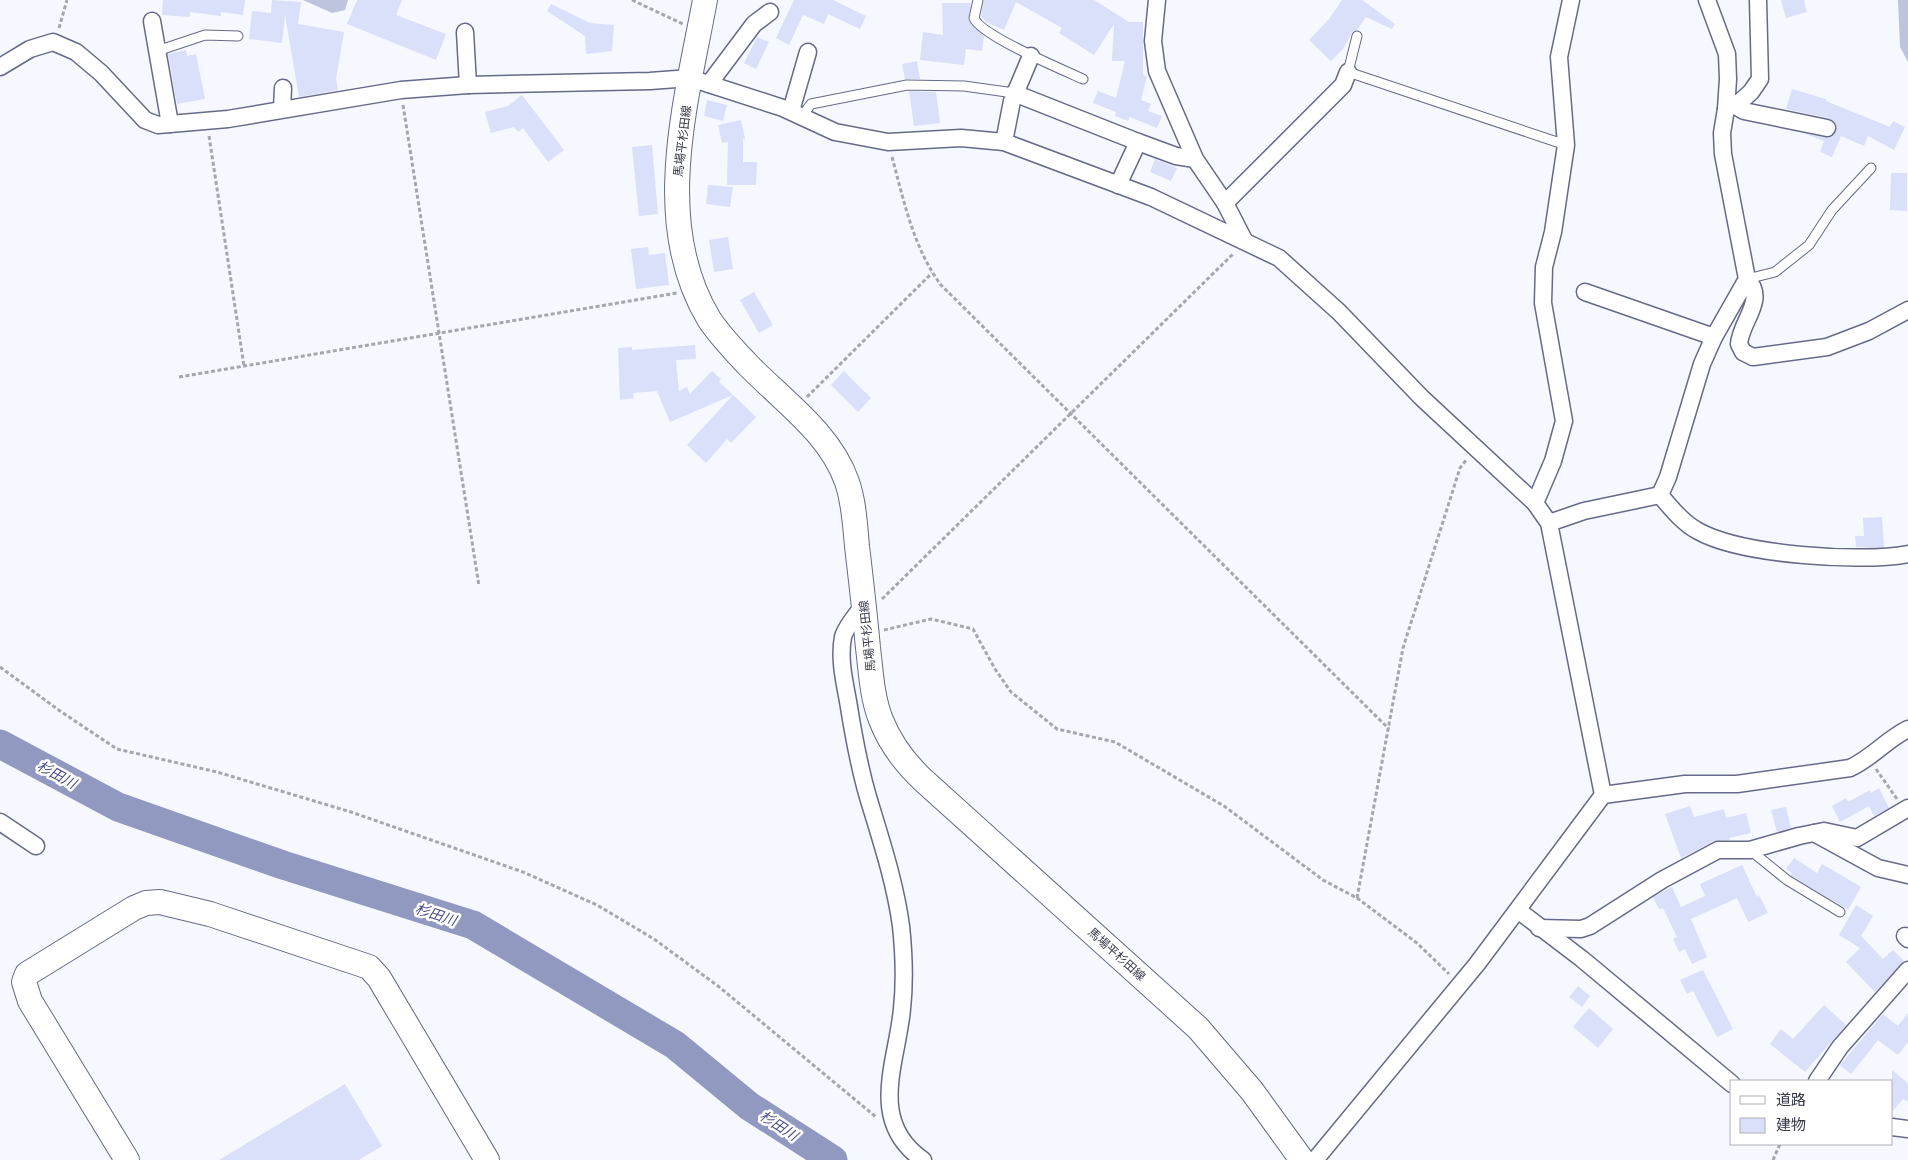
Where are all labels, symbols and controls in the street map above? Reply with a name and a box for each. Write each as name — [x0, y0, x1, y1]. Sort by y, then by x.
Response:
street label: 馬場平杉田線 — [669, 104, 695, 178]
street label: 馬場平杉田線 — [855, 599, 879, 673]
water label: 杉田川 — [34, 756, 82, 793]
water label: 杉田川 — [413, 898, 461, 930]
street label: 馬場平杉田線 — [1085, 924, 1149, 984]
legend — [1730, 1080, 1893, 1145]
text: 道路 — [1776, 1089, 1806, 1110]
water label: 杉田川 — [756, 1106, 803, 1145]
text: 建物 — [1776, 1114, 1806, 1135]

